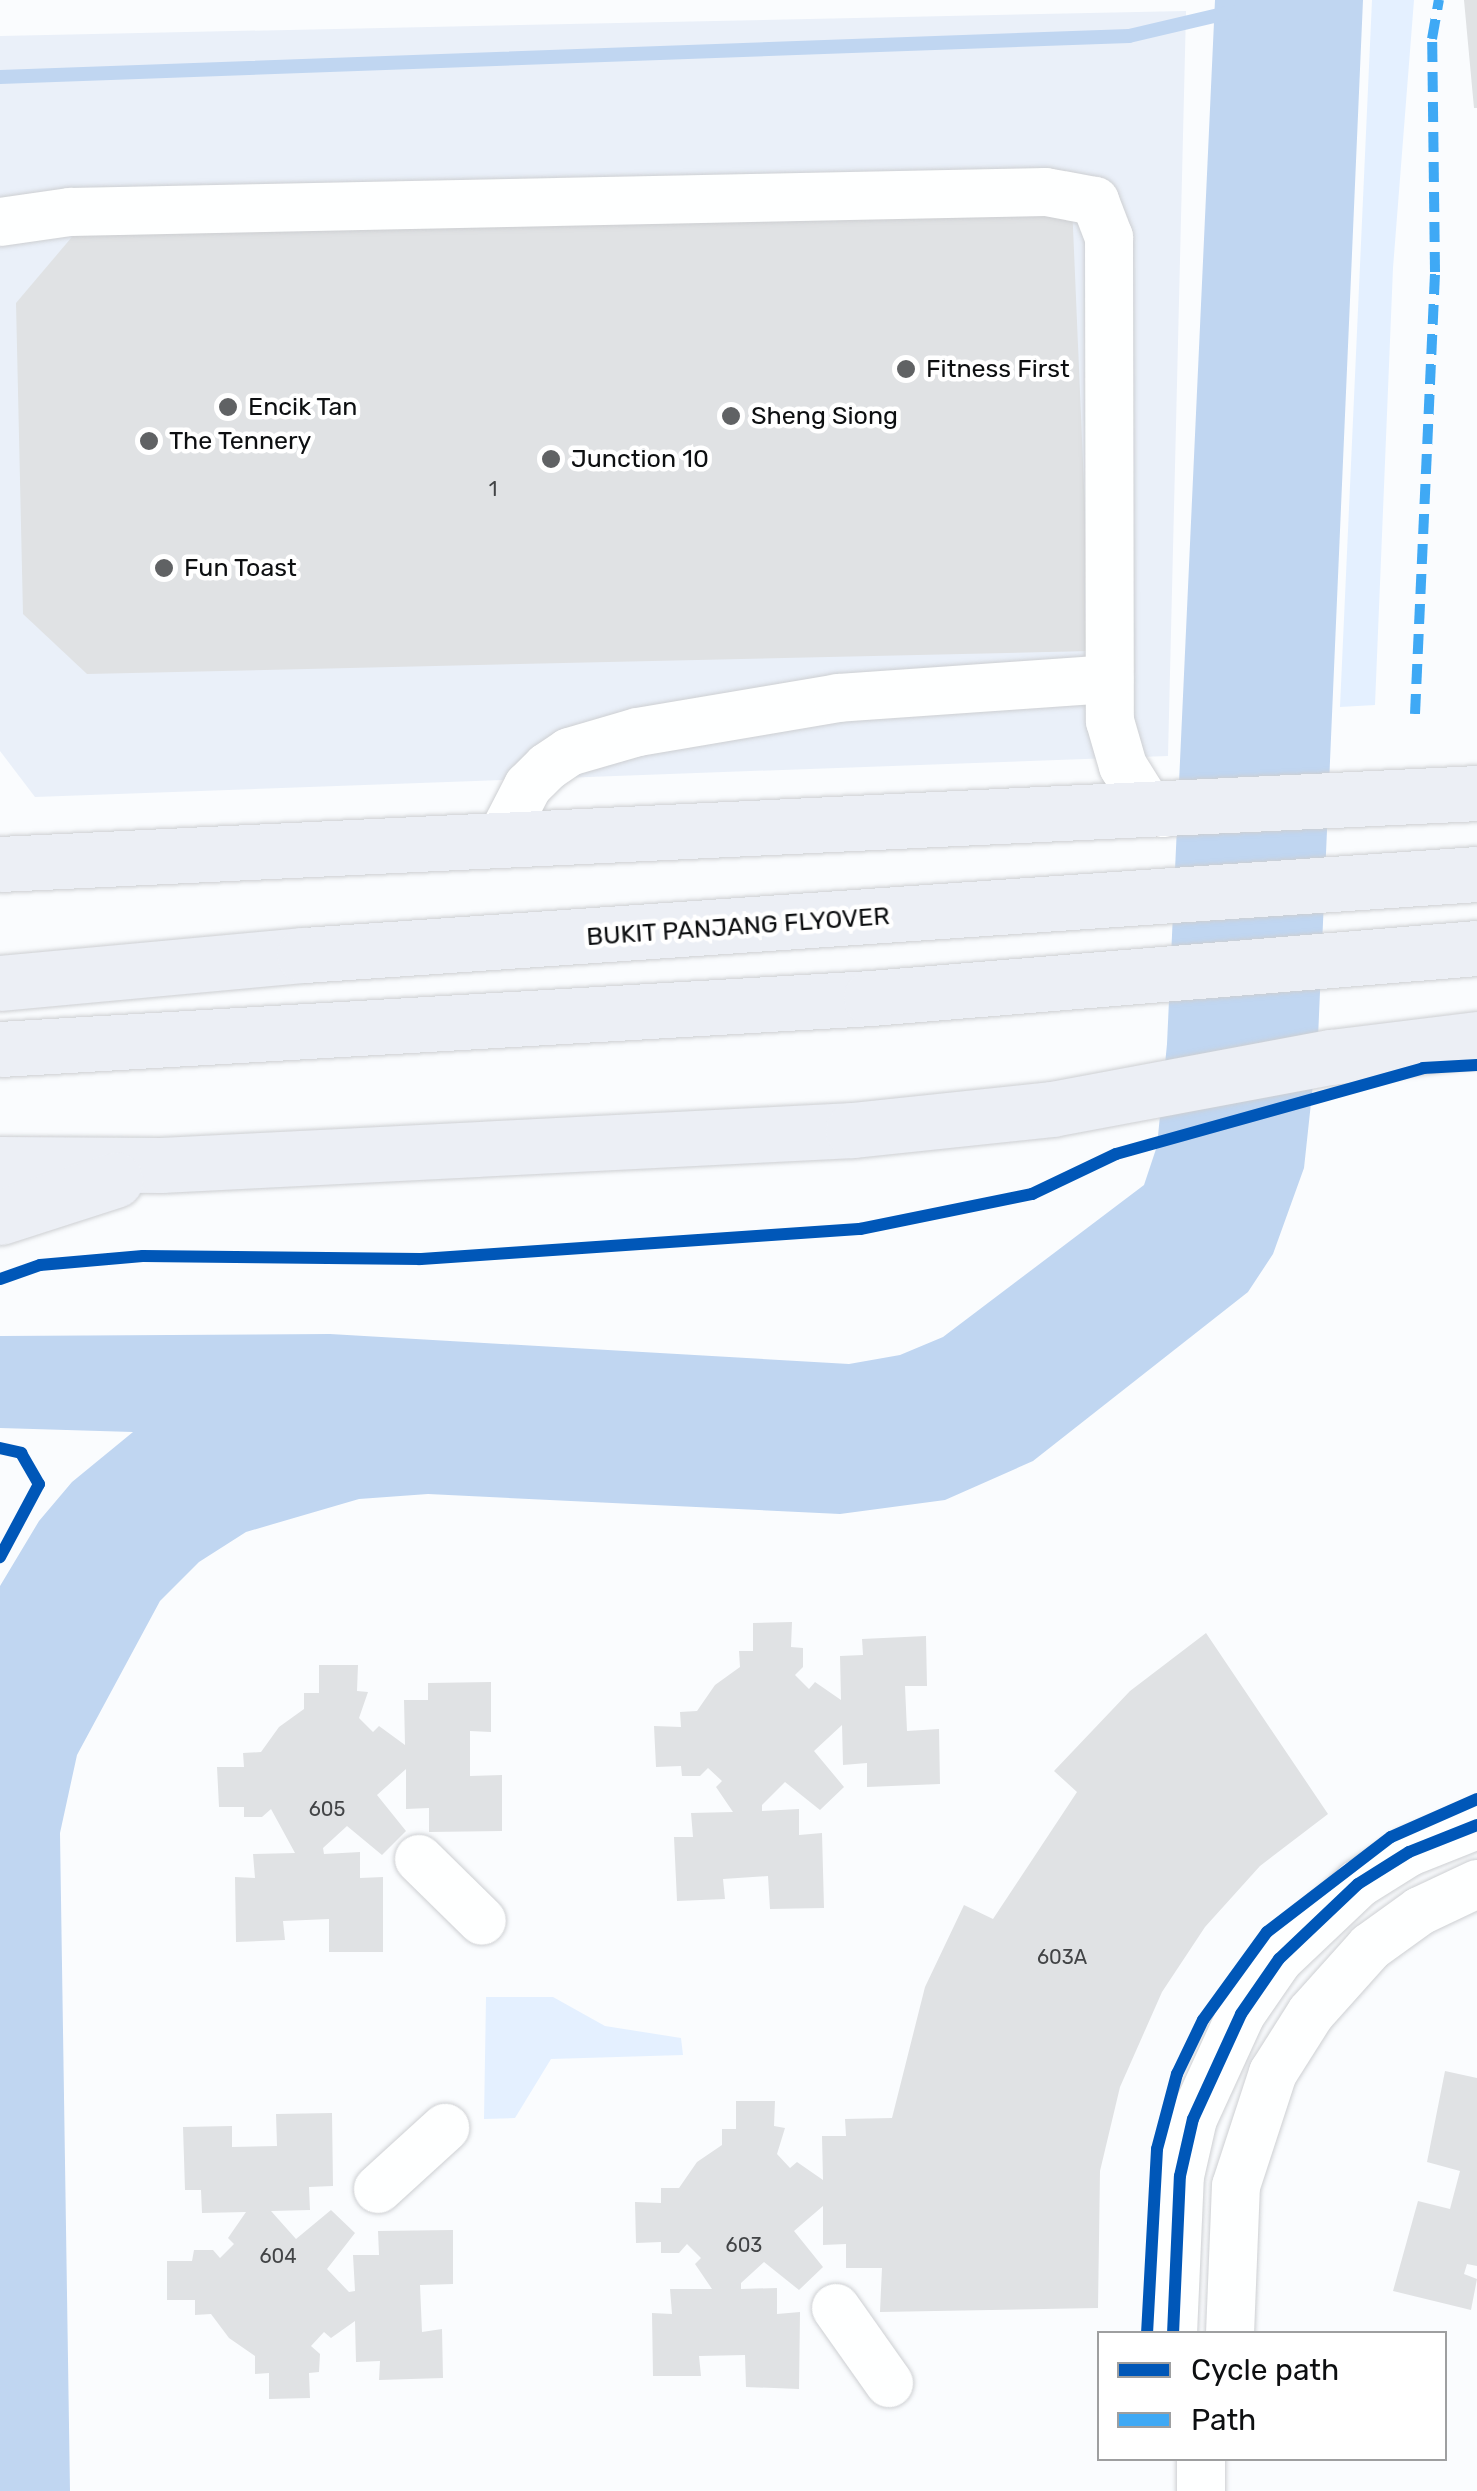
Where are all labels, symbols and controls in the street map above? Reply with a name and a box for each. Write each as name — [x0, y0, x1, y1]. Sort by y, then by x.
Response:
place label: Fitness First — [926, 354, 1070, 384]
marker: Fitness First — [895, 358, 917, 380]
place label: Encik Tan — [248, 392, 358, 422]
marker: Encik Tan — [217, 396, 239, 418]
place label: Sheng Siong — [751, 401, 898, 431]
marker: Sheng Siong — [720, 405, 742, 427]
place label: The Tennery — [169, 426, 312, 456]
marker: The Tennery — [138, 430, 160, 452]
place label: Junction 10 — [571, 444, 709, 474]
marker: Junction 10 — [540, 448, 562, 470]
house number: 1 — [489, 477, 497, 501]
place label: Fun Toast — [184, 553, 297, 583]
marker: Fun Toast — [153, 557, 175, 579]
street label: BUKIT PANJANG FLYOVER — [585, 901, 891, 953]
house number: 605 — [309, 1797, 345, 1821]
house number: 603A — [1037, 1945, 1087, 1969]
house number: 603 — [726, 2233, 762, 2257]
house number: 604 — [259, 2244, 297, 2268]
legend — [1097, 2331, 1447, 2461]
text: Cycle path — [1191, 2352, 1339, 2388]
text: Path — [1191, 2402, 1256, 2438]

